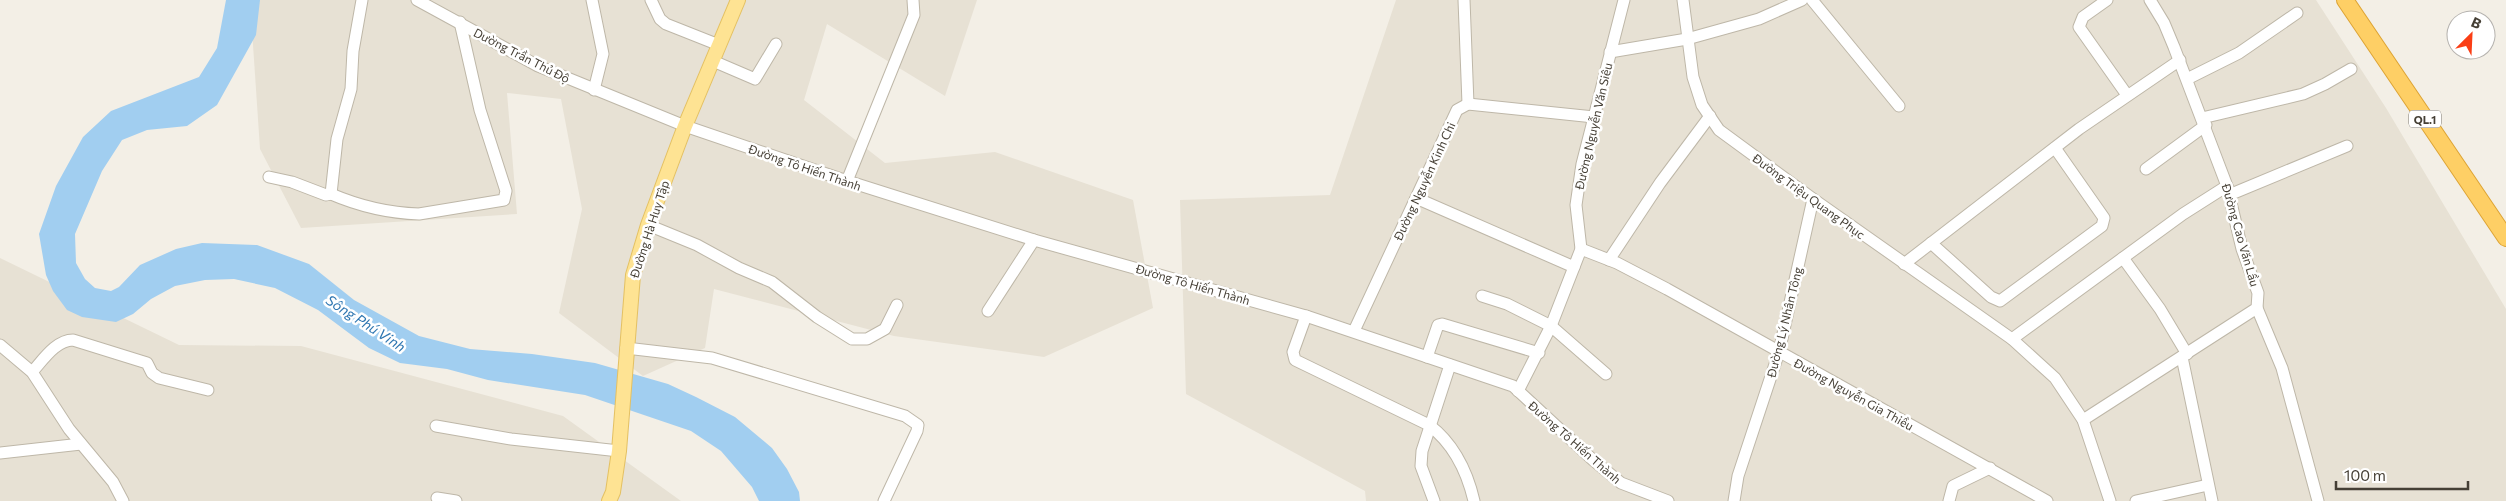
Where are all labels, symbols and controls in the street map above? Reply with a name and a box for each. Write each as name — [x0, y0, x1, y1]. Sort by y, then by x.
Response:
north arrow — [2446, 10, 2496, 60]
text: B — [2469, 13, 2484, 32]
street label: Dường Trần Thủ Độ — [472, 25, 572, 85]
street label: Đường Nguyễn Văn Siêu — [1571, 61, 1614, 192]
road number: QL.1 — [2409, 110, 2441, 128]
street label: Đường Nguyễn Kinh Chi — [1390, 120, 1458, 243]
street label: Đường Tô Hiến Thành — [746, 141, 863, 193]
street label: Đường Triệu Quang Phục — [1749, 150, 1868, 241]
street label: Đường Hà Huy Tập — [626, 179, 671, 280]
street label: Đường Cao Văn Lầu — [2219, 181, 2262, 288]
street label: Đường Tô Hiến Thành — [1133, 261, 1252, 307]
street label: Đường Lý Nhân Tông — [1763, 265, 1805, 380]
water label: Sông Phú Vinh — [323, 291, 409, 355]
street label: Đường Nguyễn Gia Thiều — [1791, 355, 1916, 433]
street label: Đường Tô Hiến Thành — [1525, 397, 1624, 486]
scale bar — [2336, 458, 2468, 490]
text: 100 m — [2344, 466, 2386, 484]

